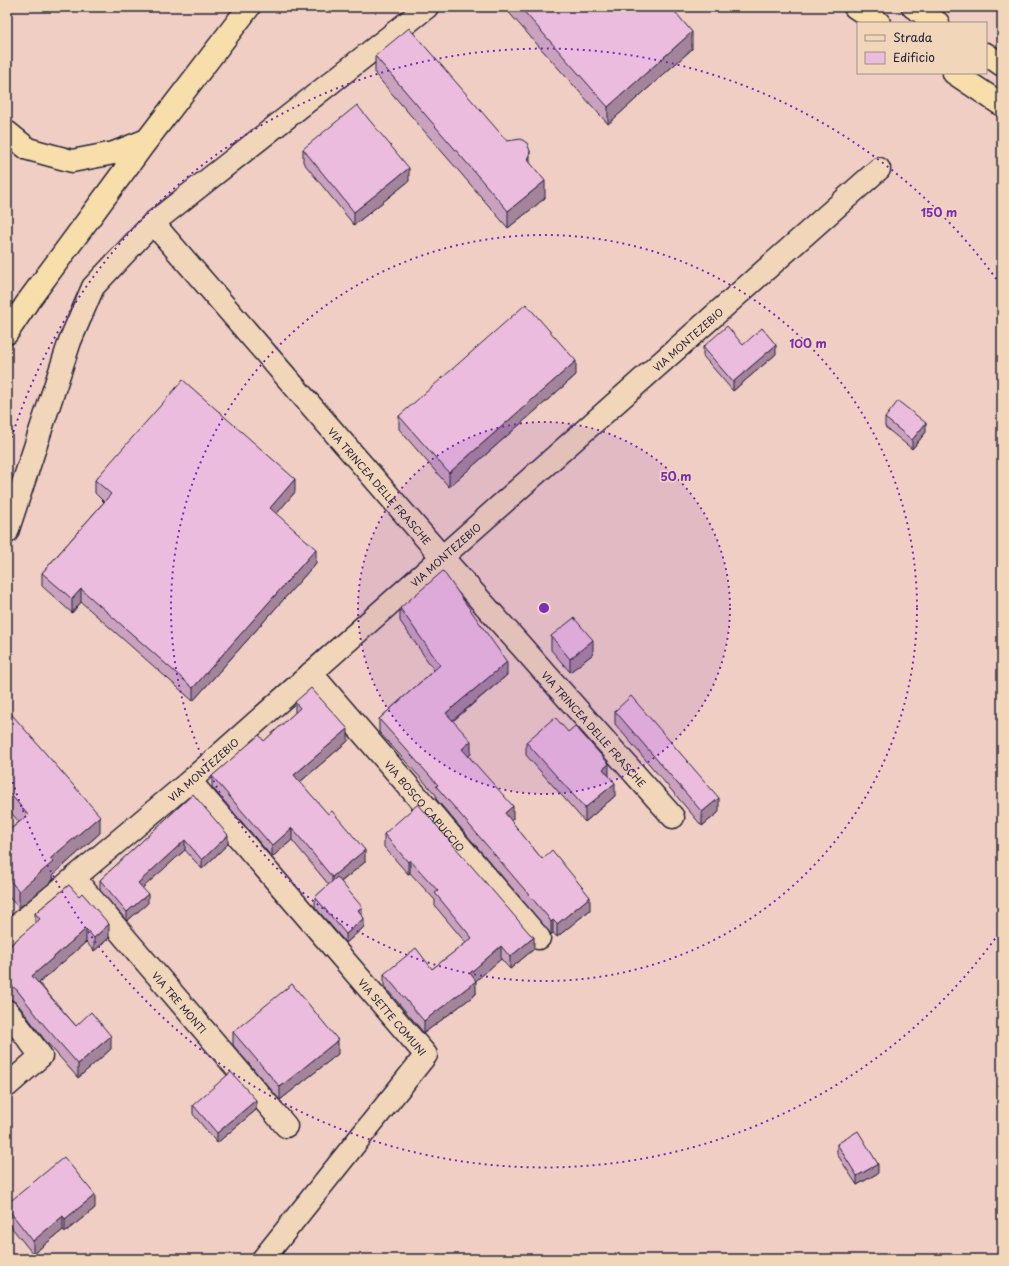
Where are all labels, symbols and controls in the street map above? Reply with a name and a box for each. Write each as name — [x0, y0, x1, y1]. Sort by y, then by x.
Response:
legend — [857, 22, 987, 74]
text: Strada — [893, 28, 933, 46]
text: Edificio — [893, 48, 935, 66]
text: 150 m — [921, 203, 957, 221]
street label: VIA MONTEZEBIO — [649, 304, 726, 374]
text: 100 m — [789, 334, 827, 352]
street label: VIA TRINCEA DELLE FRASCHE — [325, 424, 435, 547]
text: 50 m — [660, 467, 692, 485]
street label: VIA MONTEZEBIO — [407, 519, 484, 590]
centre of rings — [537, 601, 551, 615]
street label: VIA TRINCEA DELLE FRASCHE — [539, 667, 650, 790]
street label: VIA MONTEZEBIO — [164, 734, 242, 804]
street label: VIA BOSCO CAPUCCIO — [382, 757, 469, 854]
street label: VIA TRE MONTI — [149, 968, 211, 1036]
street label: VIA SETTE COMUNI — [355, 975, 431, 1059]

